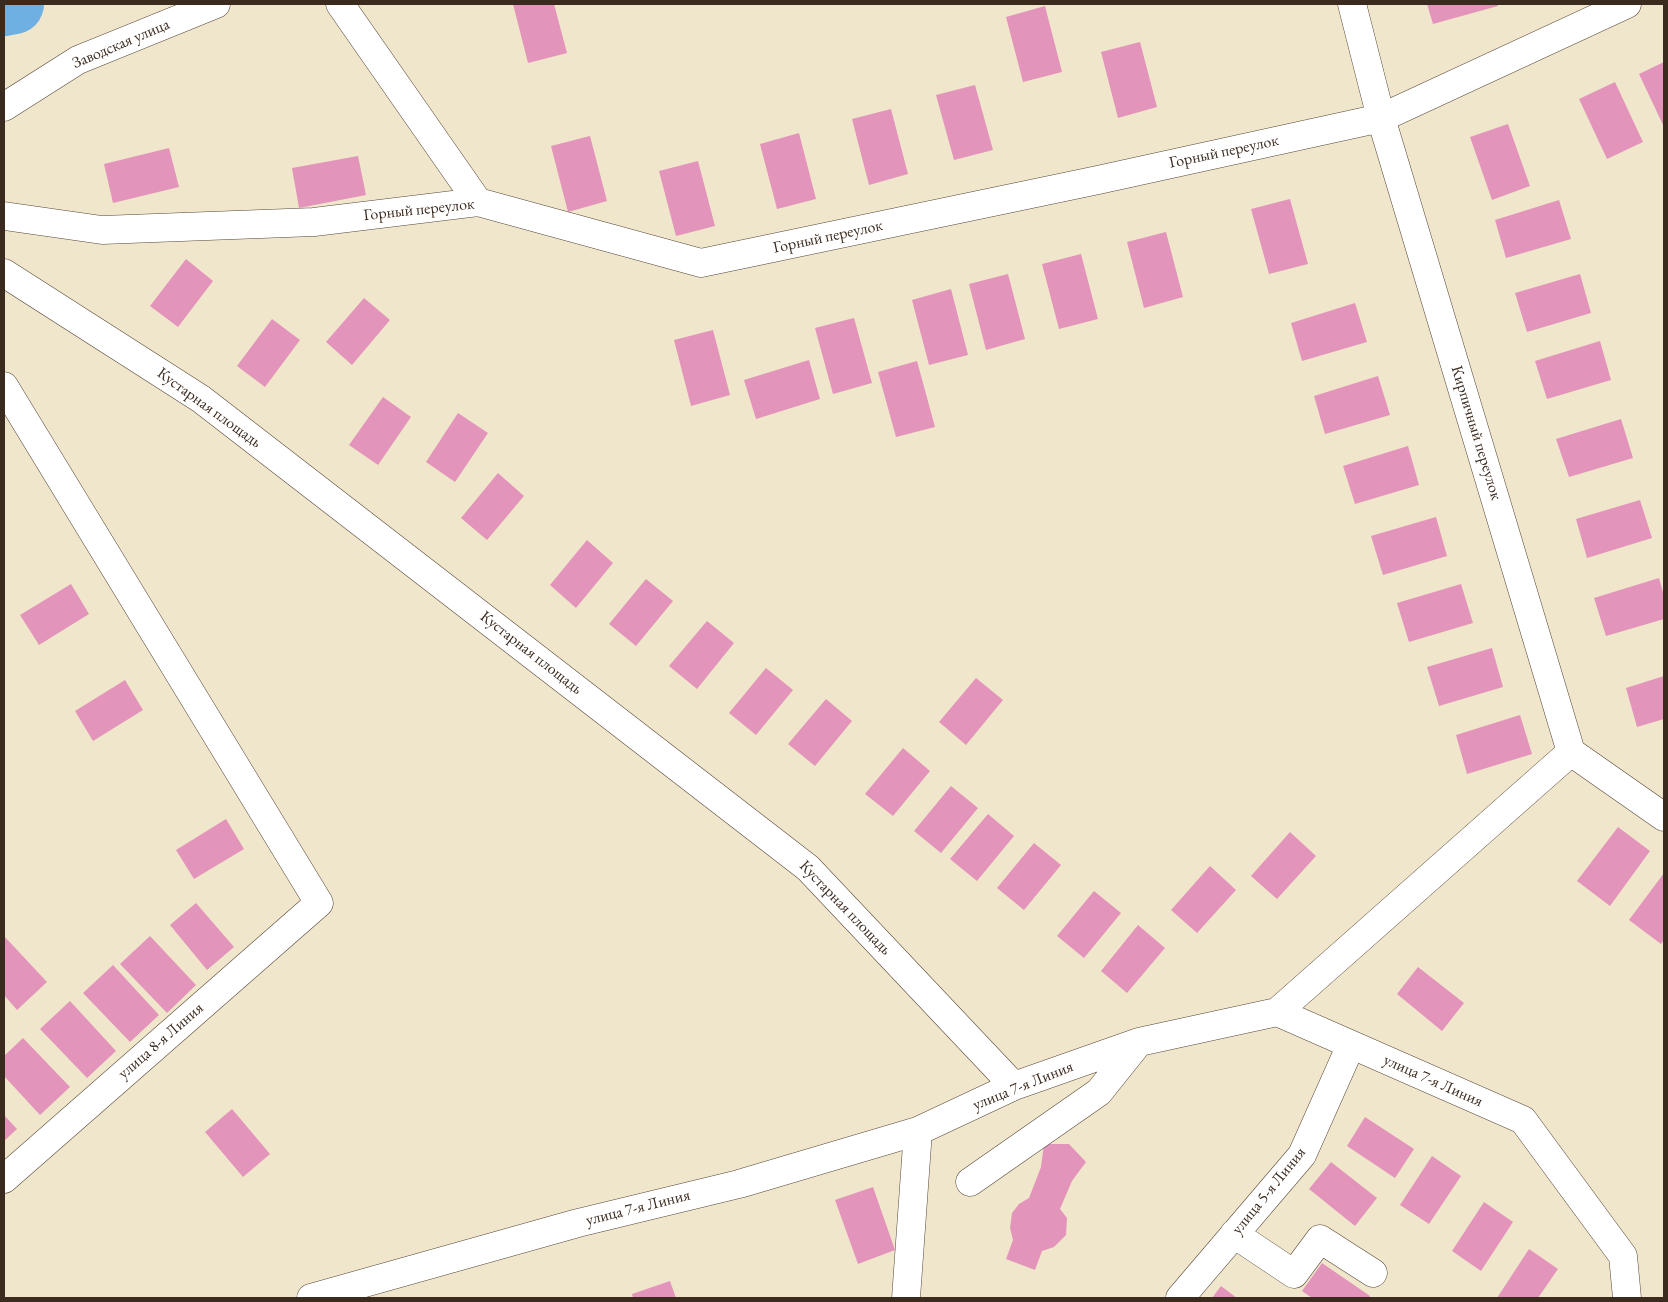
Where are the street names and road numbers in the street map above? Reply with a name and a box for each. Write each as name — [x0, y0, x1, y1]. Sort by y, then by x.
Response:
street label: Заводская улица — [69, 15, 173, 73]
street label: Горный переулок — [1167, 131, 1281, 173]
street label: Горный переулок — [363, 195, 475, 225]
street label: Горный переулок — [771, 216, 885, 258]
street label: Кустарная площадь — [153, 364, 265, 452]
street label: Кирпичный переулок — [1446, 364, 1506, 502]
street label: Кустарная площадь — [476, 607, 586, 699]
street label: Кустарная площадь — [795, 857, 895, 959]
street label: улица 8-я Линия — [114, 999, 208, 1083]
street label: улица 7-я Линия — [1380, 1051, 1486, 1111]
street label: улица 7-я Линия — [970, 1057, 1076, 1115]
street label: улица 5-я Линия — [1228, 1143, 1310, 1239]
street label: улица 7-я Линия — [584, 1186, 692, 1230]

